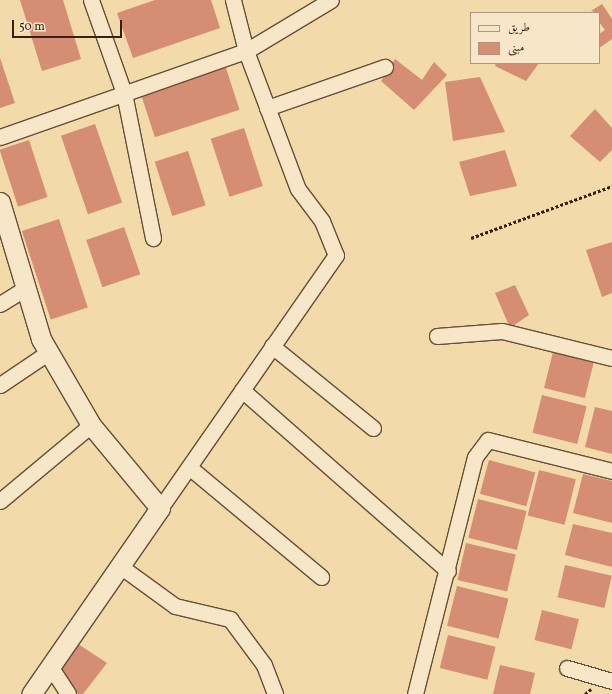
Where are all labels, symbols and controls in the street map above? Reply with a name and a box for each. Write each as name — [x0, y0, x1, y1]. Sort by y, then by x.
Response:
scale bar — [14, 12, 124, 38]
legend — [470, 12, 600, 64]
text: 50 m — [19, 19, 45, 35]
text: طريق — [508, 20, 530, 36]
text: مبنى — [508, 40, 524, 56]

